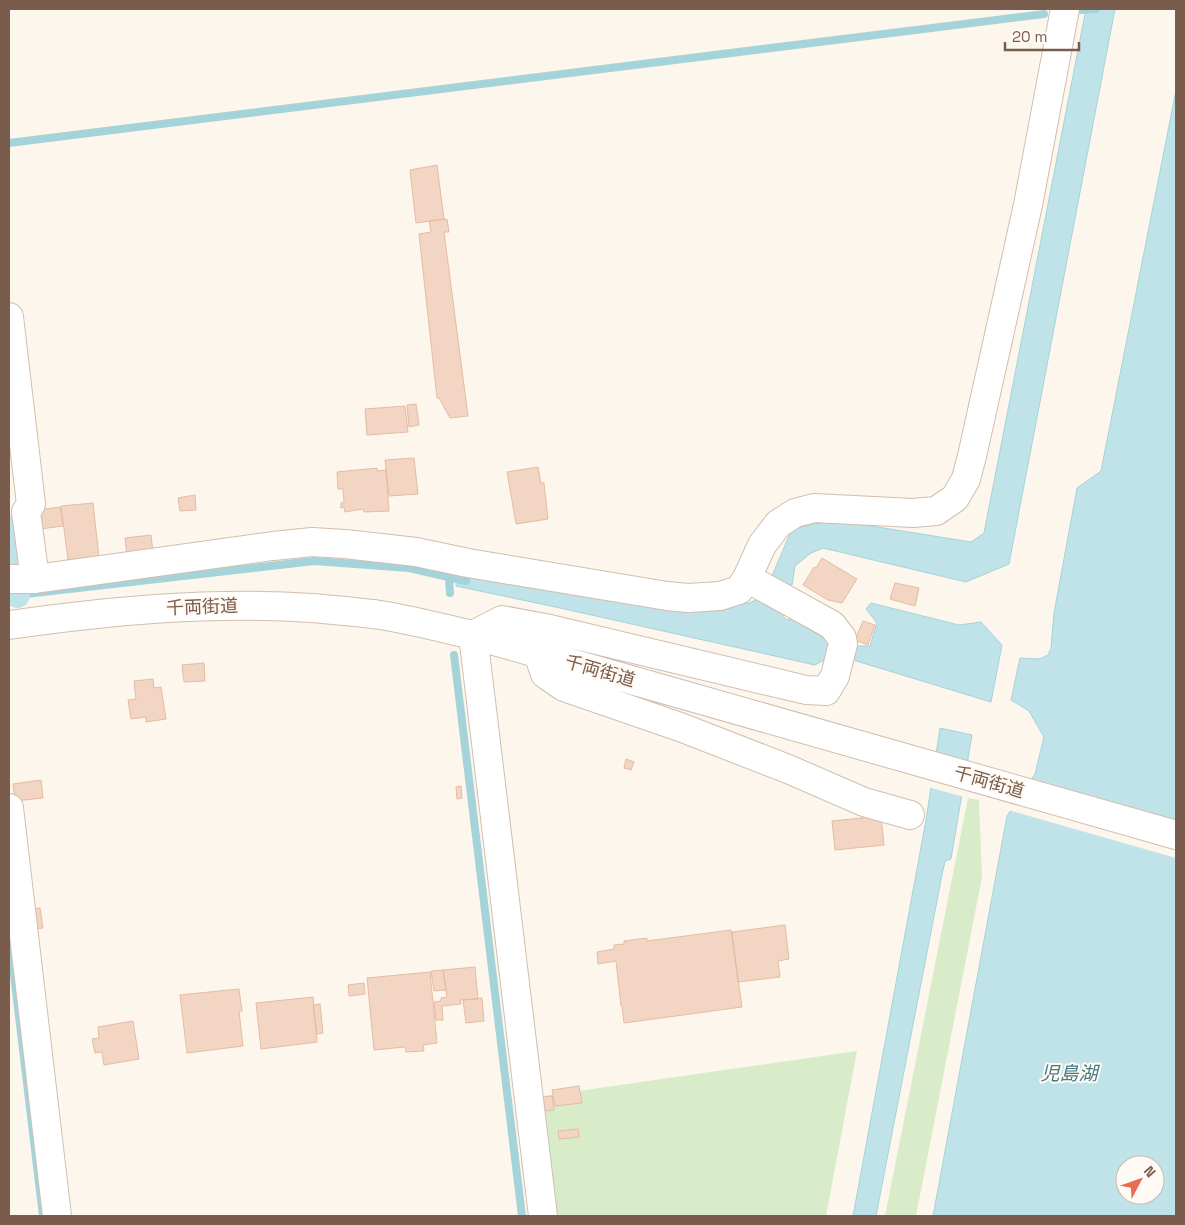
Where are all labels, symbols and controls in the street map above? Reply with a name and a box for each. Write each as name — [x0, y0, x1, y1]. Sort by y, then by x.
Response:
scale bar — [1005, 20, 1079, 52]
text: 20 m — [1012, 27, 1047, 46]
street label: 千両街道 — [166, 594, 238, 619]
street label: 千両街道 — [562, 650, 638, 691]
street label: 千両街道 — [951, 761, 1027, 802]
water label: 児島湖 — [1040, 1061, 1100, 1086]
north arrow — [1115, 1155, 1165, 1205]
text: N — [1140, 1162, 1160, 1181]

